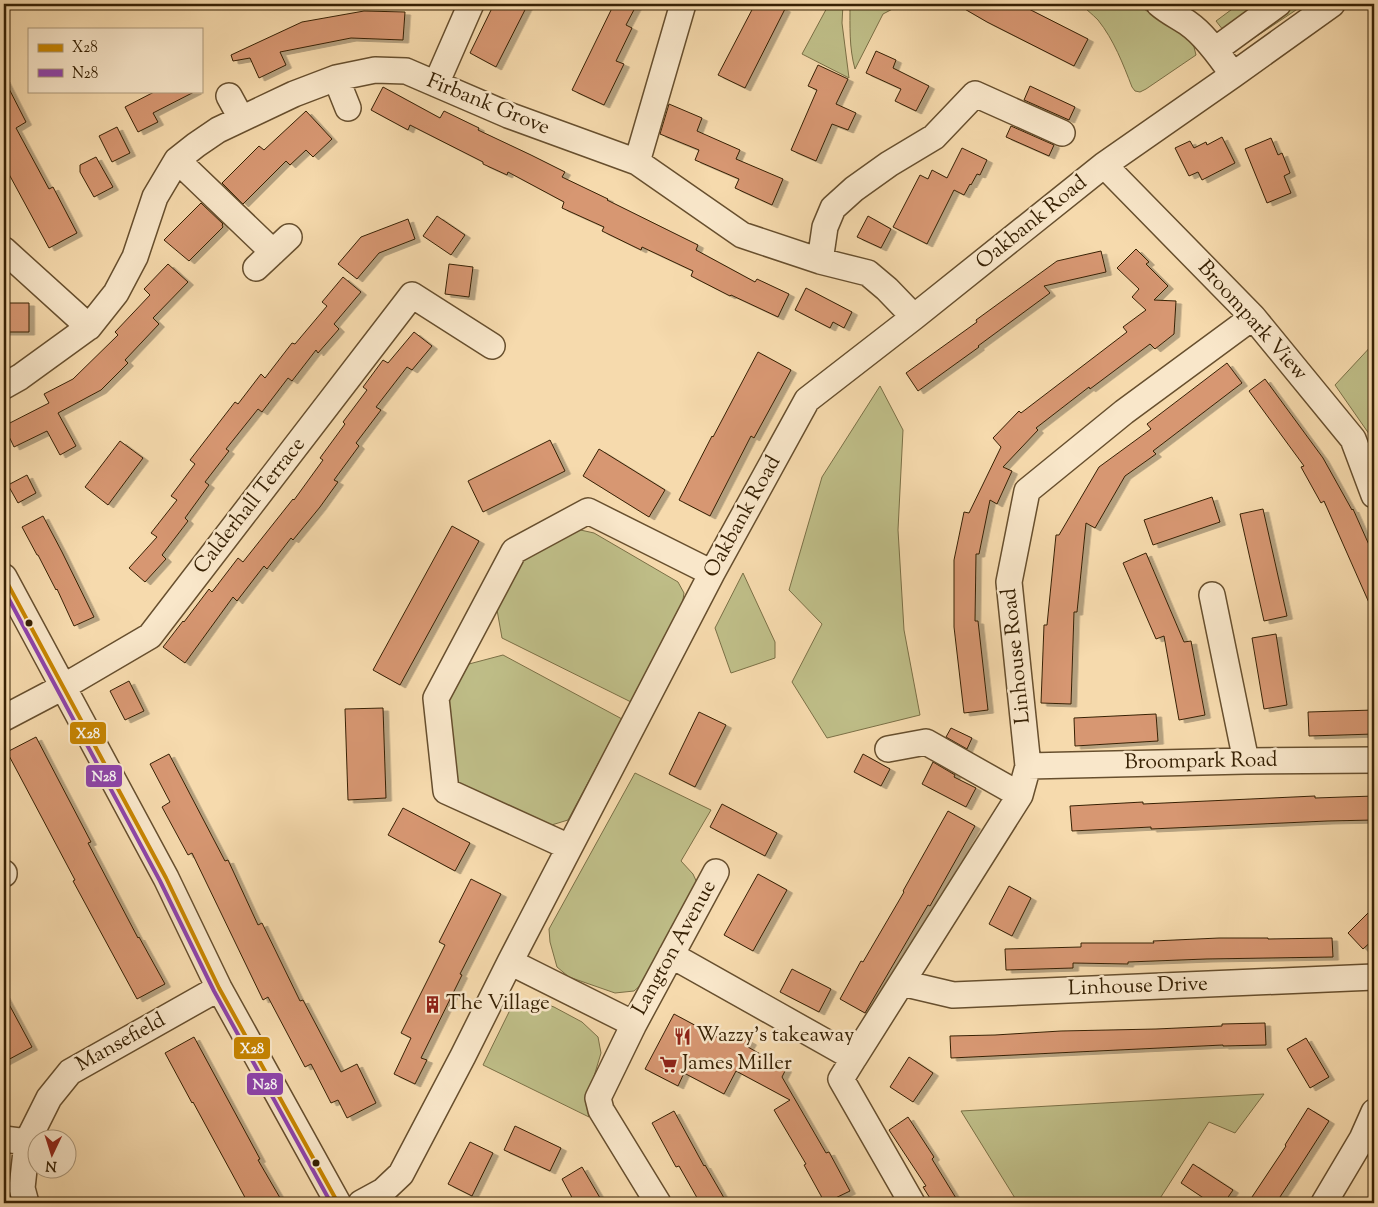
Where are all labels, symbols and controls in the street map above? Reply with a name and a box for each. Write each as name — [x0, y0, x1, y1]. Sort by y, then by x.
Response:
legend — [28, 28, 202, 92]
text: X28 — [72, 38, 98, 59]
text: N28 — [72, 64, 98, 85]
street label: Firbank Grove — [422, 67, 554, 143]
street label: Oakbank Road — [970, 169, 1094, 277]
street label: Broompark View — [1190, 254, 1314, 388]
street label: Calderhall Terrace — [187, 431, 313, 581]
street label: Oakbank Road — [697, 450, 789, 584]
street label: Linhouse Road — [995, 586, 1039, 725]
unlabelled marker — [24, 618, 34, 628]
line badge: X28 — [69, 721, 107, 745]
text: X28 — [76, 725, 100, 745]
street label: Broompark Road — [1124, 746, 1278, 778]
line badge: N28 — [85, 764, 123, 788]
text: N28 — [92, 768, 116, 788]
street label: Langton Avenue — [625, 875, 725, 1021]
street label: Linhouse Drive — [1068, 970, 1208, 1004]
place label: The Village — [446, 989, 550, 1019]
building icon: The Village — [422, 994, 442, 1014]
street label: Mansefield — [71, 1006, 171, 1080]
place label: Wazzy's takeaway — [696, 1021, 855, 1051]
restaurant icon: Wazzy's takeaway — [672, 1026, 692, 1046]
line badge: X28 — [233, 1036, 271, 1060]
text: X28 — [240, 1040, 264, 1060]
place label: James Miller — [681, 1049, 792, 1079]
supermarket icon: James Miller — [658, 1054, 678, 1074]
line badge: N28 — [246, 1072, 284, 1096]
text: N28 — [253, 1076, 277, 1096]
north arrow — [28, 1130, 78, 1180]
text: N — [45, 1155, 58, 1175]
unlabelled marker — [311, 1158, 321, 1168]

